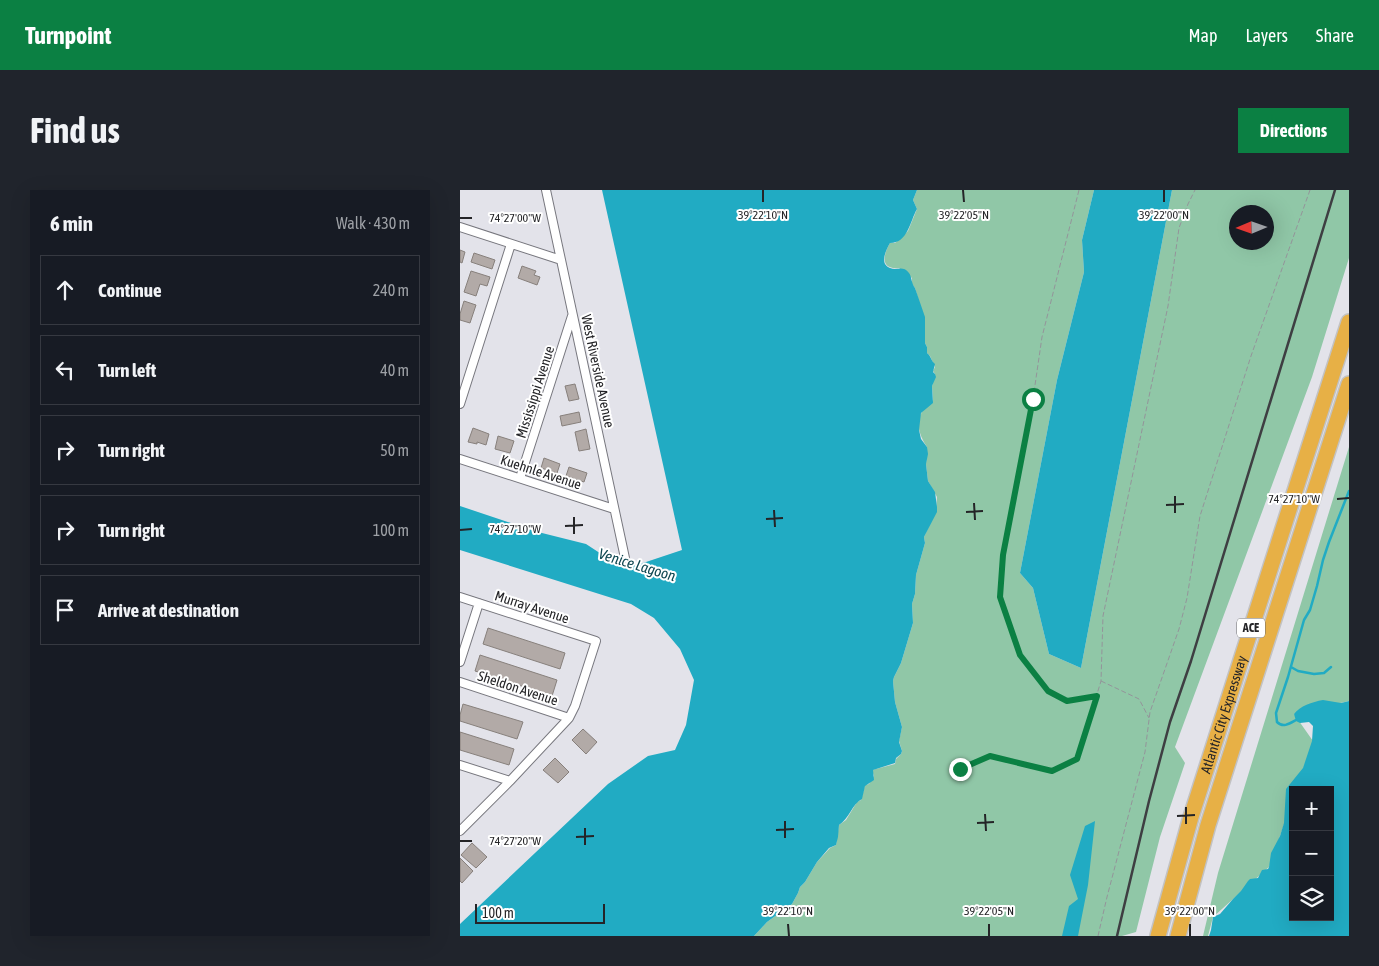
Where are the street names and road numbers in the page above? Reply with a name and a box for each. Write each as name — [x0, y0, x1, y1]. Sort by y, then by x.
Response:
street label: West Riverside Avenue — [578, 313, 618, 429]
street label: Mississippi Avenue — [513, 344, 557, 440]
street label: Kuehnle Avenue — [499, 451, 583, 493]
street label: Murray Avenue — [493, 587, 571, 627]
road number: ACE — [1237, 618, 1265, 638]
street label: Atlantic City Expressway — [1197, 653, 1250, 776]
street label: Sheldon Avenue — [476, 668, 560, 708]

